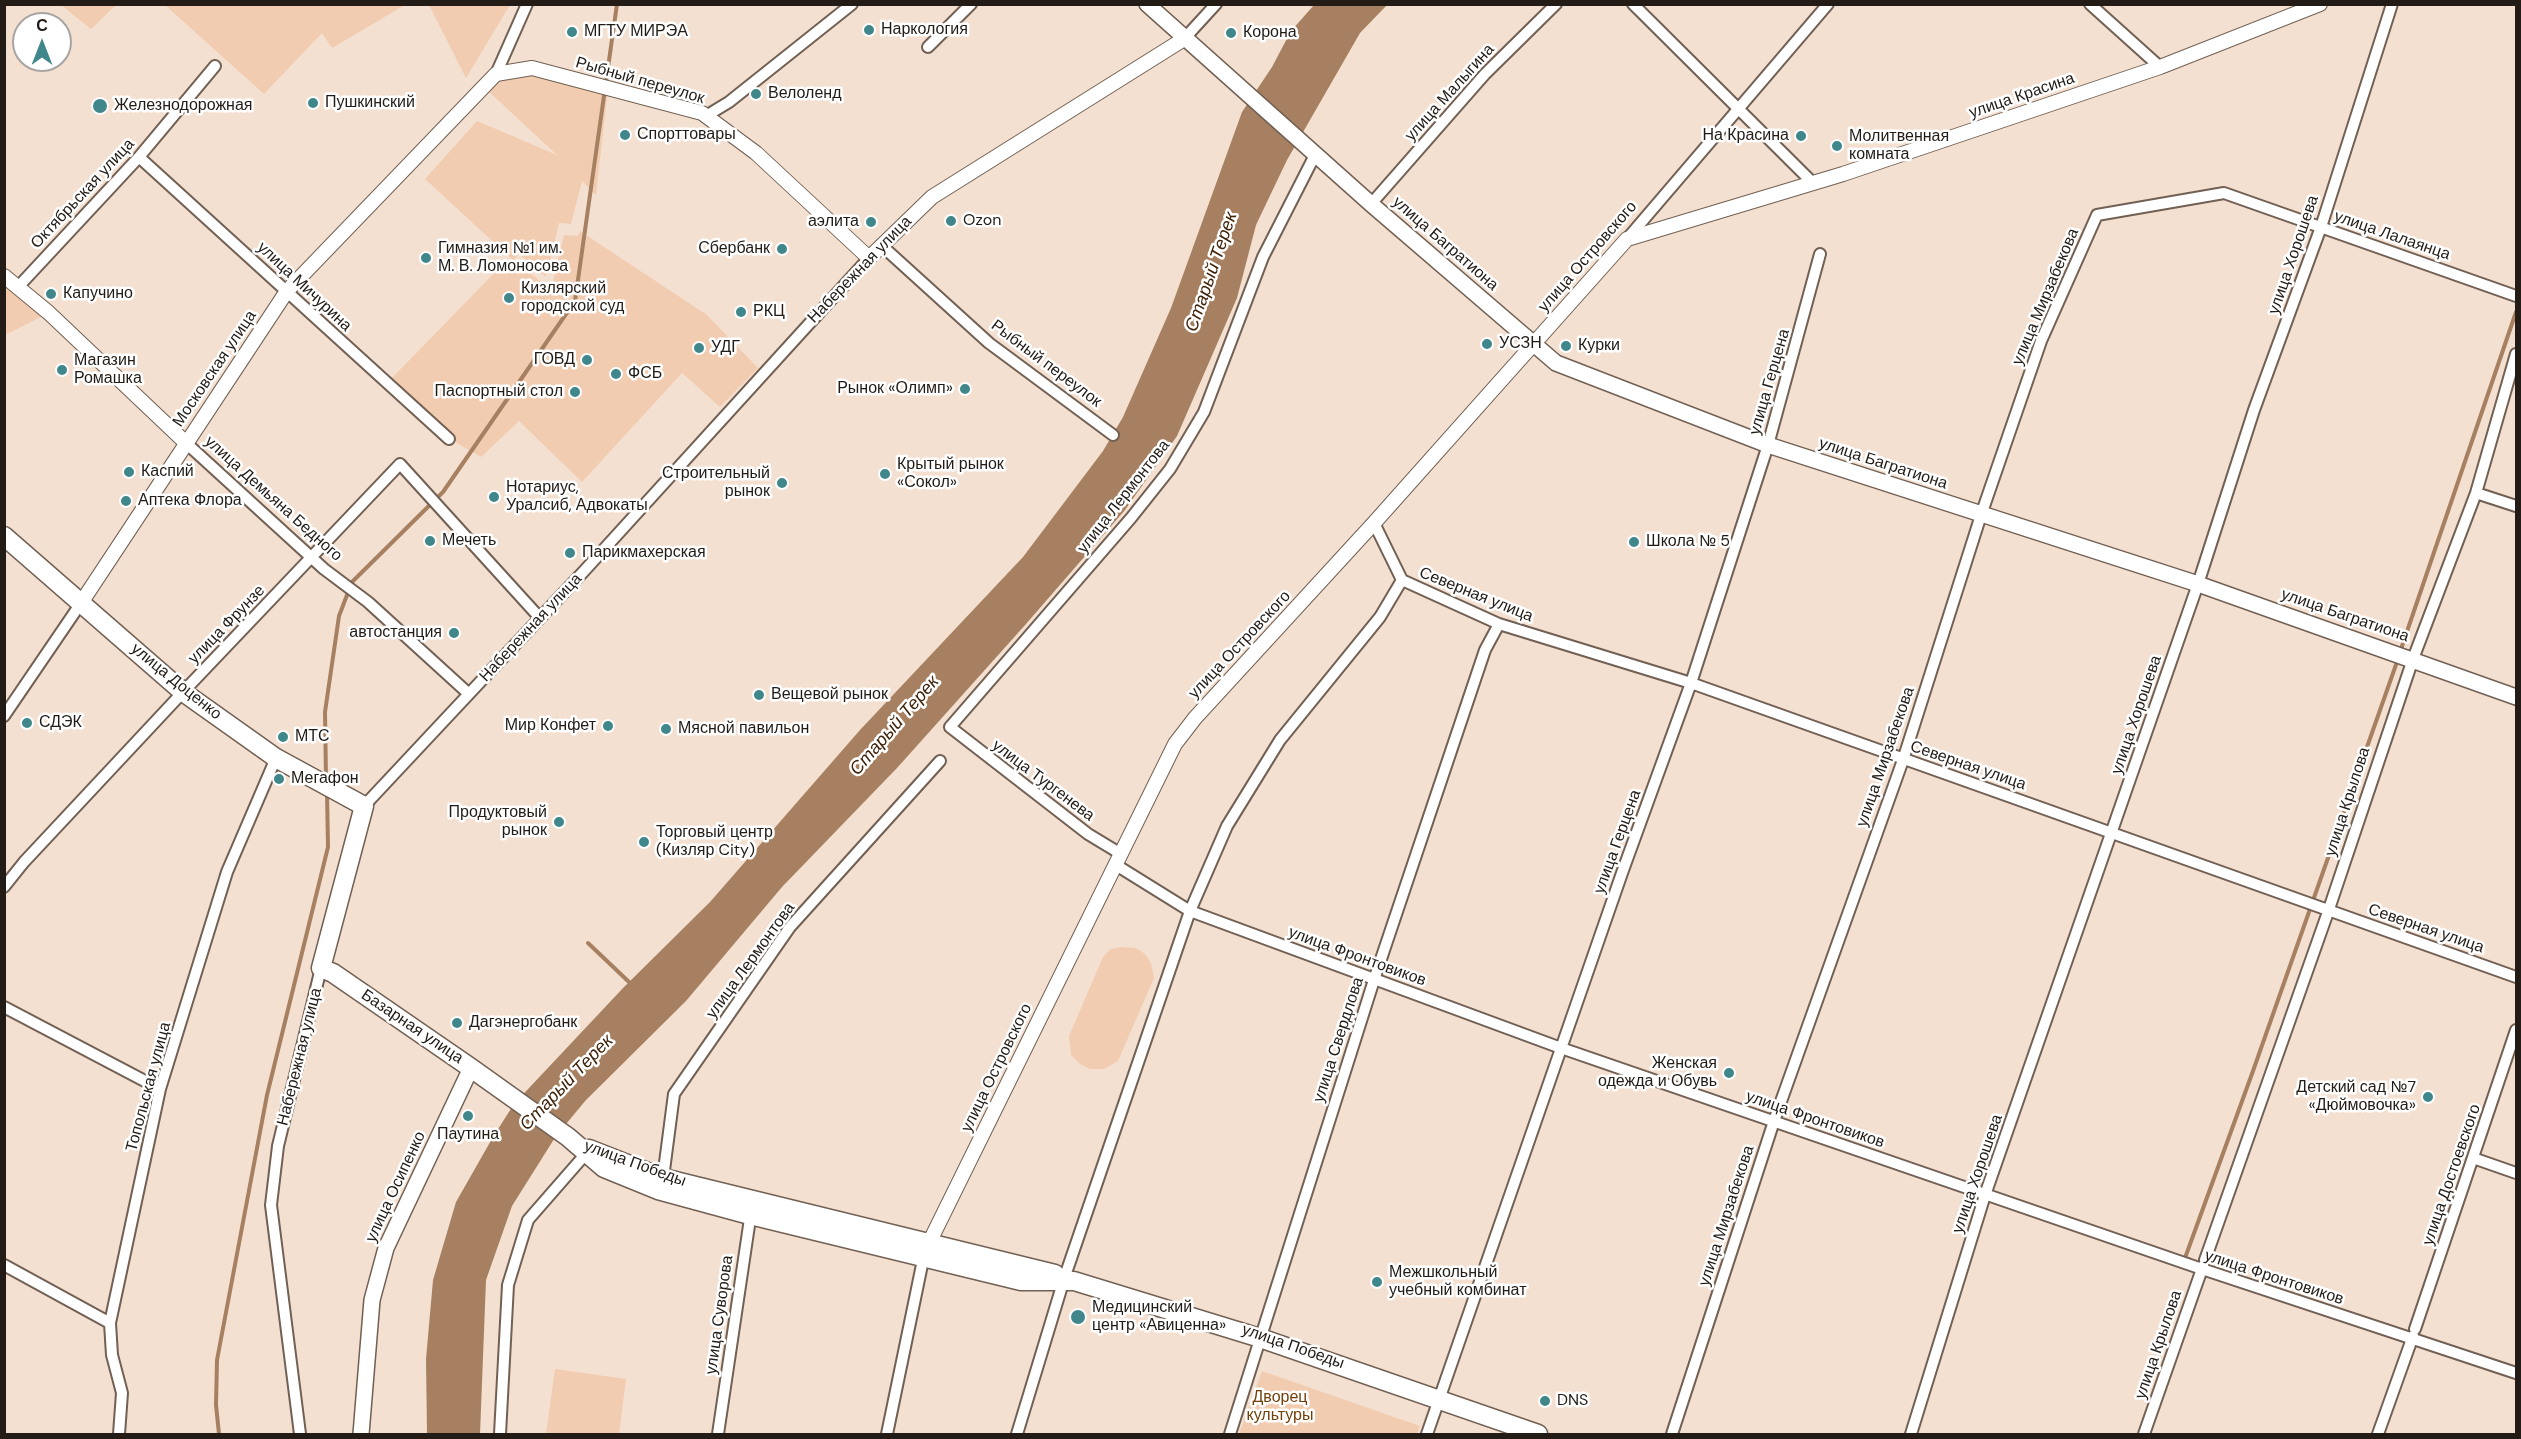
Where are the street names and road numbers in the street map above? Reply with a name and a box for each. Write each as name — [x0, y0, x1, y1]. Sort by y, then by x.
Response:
street label: улица Малыгина — [1401, 41, 1499, 145]
street label: Рыбный переулок — [573, 53, 707, 109]
street label: улица Красина — [1967, 69, 2077, 123]
street label: Октябрьская улица — [27, 135, 139, 253]
street label: улица Багратиона — [1388, 193, 1502, 295]
street label: улица Хорошева — [2265, 193, 2323, 317]
street label: улица Островского — [1535, 198, 1641, 316]
street label: улица Лалаянца — [2331, 207, 2453, 265]
street label: Набережная улица — [804, 213, 916, 327]
street label: улица Мирзабекова — [2009, 226, 2083, 368]
street label: улица Мичурина — [253, 238, 355, 336]
street label: Московская улица — [169, 307, 261, 431]
street label: Рыбный переулок — [987, 316, 1105, 412]
street label: улица Герцена — [1746, 327, 1794, 437]
street label: улица Демьяна Бедного — [200, 432, 346, 566]
street label: улица Багратиона — [1816, 434, 1950, 494]
street label: улица Лермонтова — [1074, 437, 1174, 557]
street label: Северная улица — [1416, 563, 1536, 627]
street label: Набережная улица — [476, 570, 586, 686]
street label: улица Фрунзе — [185, 582, 269, 668]
street label: улица Багратиона — [2279, 585, 2411, 647]
street label: улица Островского — [1185, 587, 1295, 703]
street label: улица Доценко — [127, 640, 225, 724]
street label: улица Хорошева — [2108, 653, 2166, 777]
street label: улица Мирзабекова — [1853, 685, 1919, 829]
street label: улица Тургенева — [988, 736, 1098, 826]
street label: Северная улица — [1908, 737, 2028, 795]
street label: улица Крылова — [2321, 745, 2375, 859]
street label: улица Герцена — [1590, 787, 1646, 897]
street label: улица Лермонтова — [703, 899, 799, 1023]
street label: Северная улица — [2366, 900, 2486, 958]
street label: улица Фронтовиков — [1286, 923, 1428, 991]
street label: улица Свердлова — [1310, 975, 1368, 1105]
street label: Набережная улица — [274, 986, 326, 1128]
street label: Базарная улица — [357, 986, 467, 1068]
street label: улица Островского — [958, 1001, 1036, 1135]
street label: Топольская улица — [122, 1020, 176, 1154]
street label: улица Фронтовиков — [1743, 1087, 1887, 1153]
street label: улица Достоевского — [2419, 1102, 2485, 1248]
street label: улица Хорошева — [1949, 1112, 2007, 1236]
street label: улица Осипенко — [362, 1129, 430, 1245]
street label: улица Победы — [581, 1137, 689, 1191]
street label: улица Мирзабекова — [1695, 1143, 1759, 1289]
street label: улица Фронтовиков — [2202, 1246, 2346, 1310]
street label: улица Суворова — [702, 1254, 738, 1376]
street label: улица Крылова — [2131, 1288, 2187, 1402]
street label: улица Победы — [1239, 1321, 1347, 1373]

